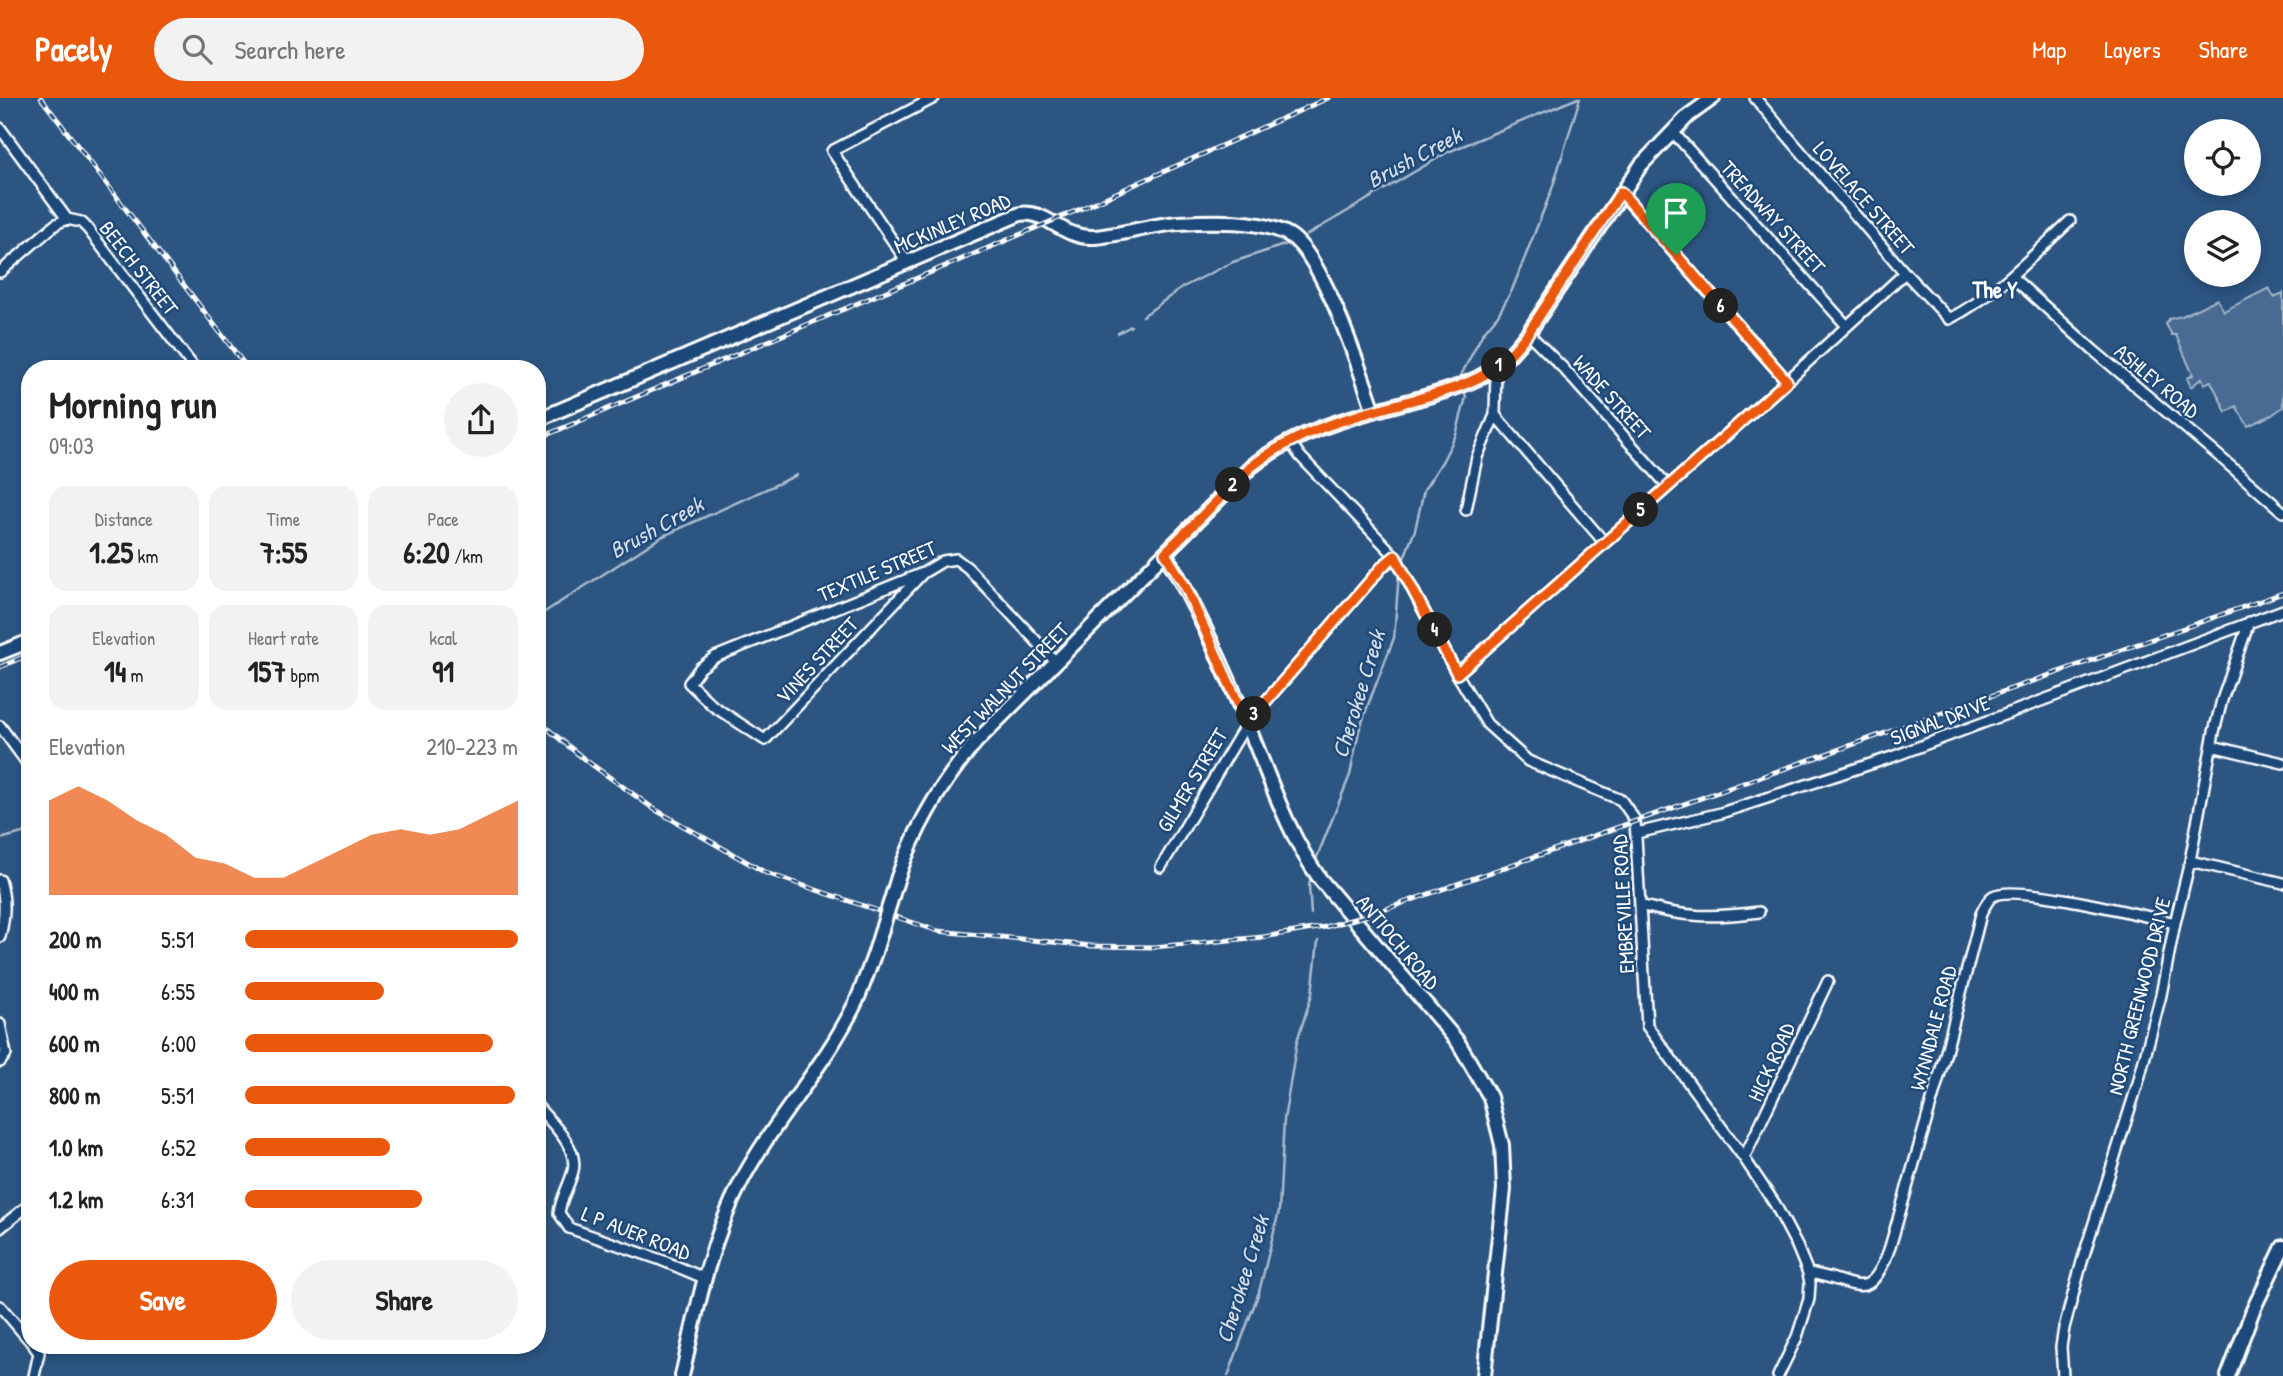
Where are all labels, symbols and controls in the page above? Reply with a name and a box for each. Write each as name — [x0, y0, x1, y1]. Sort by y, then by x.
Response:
search box — [154, 18, 644, 81]
text: Pacely — [35, 27, 112, 71]
icon: search — [178, 30, 216, 68]
text: Search here — [234, 32, 346, 67]
text: Map — [2032, 33, 2066, 65]
text: Layers — [2104, 33, 2161, 65]
text: Share — [2199, 33, 2248, 65]
water label: Brush Creek — [1361, 118, 1469, 195]
map controls — [2184, 119, 2261, 287]
button: locate — [2184, 119, 2261, 196]
street label: LOVELACE STREET — [1807, 135, 1922, 262]
street label: TREADWAY STREET — [1714, 154, 1833, 281]
pin — [1646, 183, 1706, 255]
street label: MCKINLEY ROAD — [889, 185, 1015, 261]
icon: arrive — [1657, 194, 1695, 232]
button: layers — [2184, 210, 2261, 287]
street label: BEECH STREET — [93, 215, 186, 322]
district label: The Y — [1971, 274, 2018, 305]
pin: 6 — [1704, 288, 1738, 324]
text: 6 — [1717, 292, 1724, 318]
street label: ASHLEY ROAD — [2108, 337, 2206, 425]
pin: 1 — [1482, 348, 1516, 382]
street label: WADE STREET — [1566, 348, 1659, 446]
text: 1 — [1495, 351, 1502, 377]
text: Morning run — [49, 378, 217, 430]
button: share — [444, 383, 518, 457]
text: 09:03 — [49, 430, 94, 461]
pin: 2 — [1216, 468, 1250, 502]
text: 2 — [1228, 471, 1237, 497]
water label: Brush Creek — [604, 487, 711, 565]
pin: 5 — [1624, 492, 1658, 528]
text: 5 — [1636, 496, 1645, 522]
text: Distance — [95, 506, 153, 532]
text: Time — [267, 506, 300, 532]
text: Pace — [427, 506, 459, 532]
text: 1.25 — [89, 532, 133, 572]
text: 7:55 — [260, 532, 307, 572]
text: 6:20 — [403, 532, 450, 572]
street label: TEXTILE STREET — [813, 533, 942, 609]
text: km — [133, 543, 158, 569]
text: /km — [450, 543, 483, 569]
street label: VINES STREET — [769, 609, 866, 710]
pin: 4 — [1418, 612, 1452, 648]
street label: WEST WALNUT STREET — [935, 615, 1076, 760]
text: 4 — [1431, 616, 1438, 642]
water label: Cherokee Creek — [1324, 624, 1393, 762]
text: Elevation — [92, 625, 155, 651]
text: Heart rate — [248, 625, 319, 651]
text: kcal — [429, 625, 457, 651]
text: 14 — [104, 651, 126, 691]
text: 157 — [248, 651, 286, 691]
text: 91 — [432, 651, 454, 691]
text: m — [126, 662, 144, 688]
text: bpm — [286, 662, 319, 688]
street label: SIGNAL DRIVE — [1886, 688, 1994, 752]
pin: 3 — [1236, 696, 1272, 732]
text: 3 — [1249, 700, 1258, 726]
street label: GILMER STREET — [1150, 722, 1235, 837]
text: Elevation — [49, 731, 125, 762]
text: 210–223 m — [426, 731, 518, 762]
street label: EMBREVILLE ROAD — [1605, 834, 1641, 974]
street label: ANTIOCH ROAD — [1350, 888, 1446, 996]
street label: NORTH GREENWOOD DRIVE — [2100, 894, 2178, 1098]
text: 200 m — [49, 924, 101, 955]
text: 5:51 — [161, 924, 194, 955]
street label: WYNNDALE ROAD — [1902, 962, 1964, 1094]
text: 400 m — [49, 976, 99, 1007]
text: 6:55 — [161, 976, 195, 1007]
street label: HICK ROAD — [1740, 1018, 1802, 1106]
text: 600 m — [49, 1028, 100, 1059]
text: 6:00 — [161, 1028, 196, 1059]
text: 800 m — [49, 1080, 101, 1111]
text: 5:51 — [161, 1080, 194, 1111]
text: 1.0 km — [49, 1132, 103, 1163]
text: 6:52 — [161, 1132, 196, 1163]
text: 1.2 km — [49, 1184, 104, 1215]
text: 6:31 — [161, 1184, 194, 1215]
street label: L P AUER ROAD — [577, 1199, 695, 1267]
water label: Cherokee Creek — [1208, 1209, 1277, 1347]
button: Save — [49, 1260, 277, 1340]
button: Share — [291, 1260, 518, 1340]

